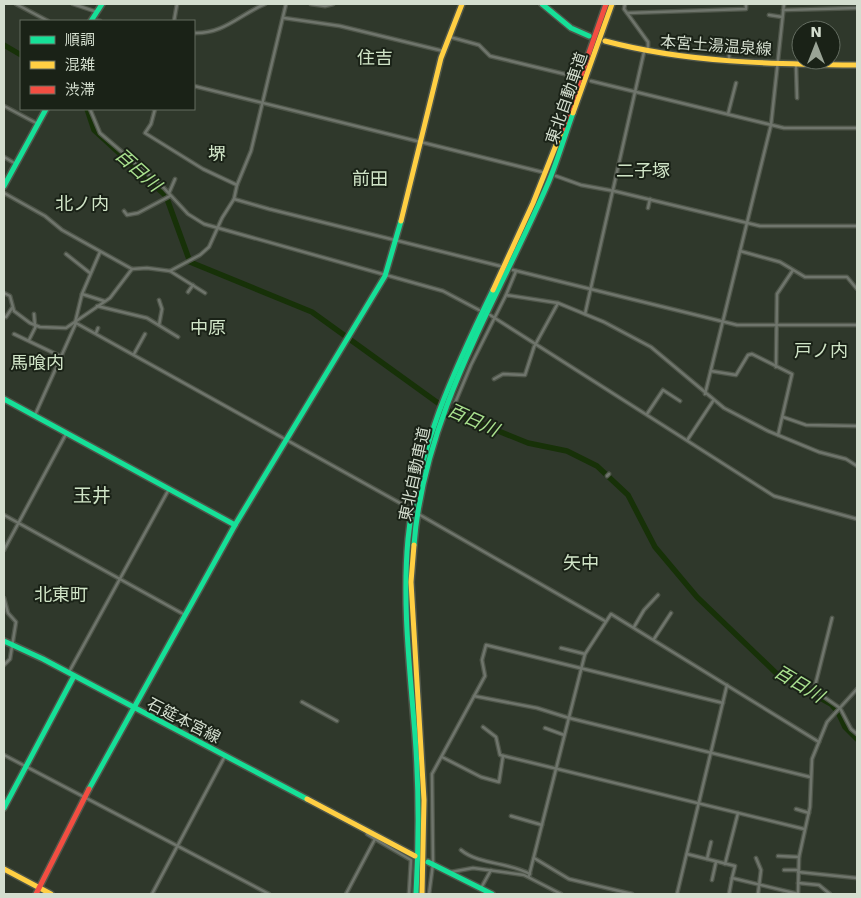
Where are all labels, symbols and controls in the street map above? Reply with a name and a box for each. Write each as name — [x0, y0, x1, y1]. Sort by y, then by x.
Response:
legend — [20, 20, 195, 110]
north arrow — [791, 20, 841, 70]
text: N — [810, 24, 822, 40]
text: 順調 — [65, 31, 95, 49]
street label: 本宮土湯温泉線 — [659, 32, 772, 59]
district label: 住吉 — [357, 47, 393, 68]
street label: 東北自動車道 — [542, 50, 591, 147]
text: 混雑 — [65, 56, 95, 74]
text: 渋滞 — [65, 81, 95, 99]
district label: 堺 — [208, 143, 226, 164]
water label: 百日川 — [111, 144, 167, 197]
district label: 二子塚 — [616, 160, 670, 181]
district label: 前田 — [352, 168, 388, 189]
district label: 北ノ内 — [55, 193, 109, 214]
district label: 中原 — [190, 317, 226, 338]
district label: 戸ノ内 — [794, 340, 848, 361]
district label: 馬喰内 — [10, 352, 64, 373]
water label: 百日川 — [444, 399, 504, 441]
street label: 東北自動車道 — [395, 425, 434, 523]
district label: 玉井 — [73, 484, 111, 506]
district label: 矢中 — [563, 552, 599, 573]
district label: 北東町 — [34, 584, 88, 605]
water label: 百日川 — [771, 661, 830, 708]
street label: 石筵本宮線 — [144, 694, 224, 747]

